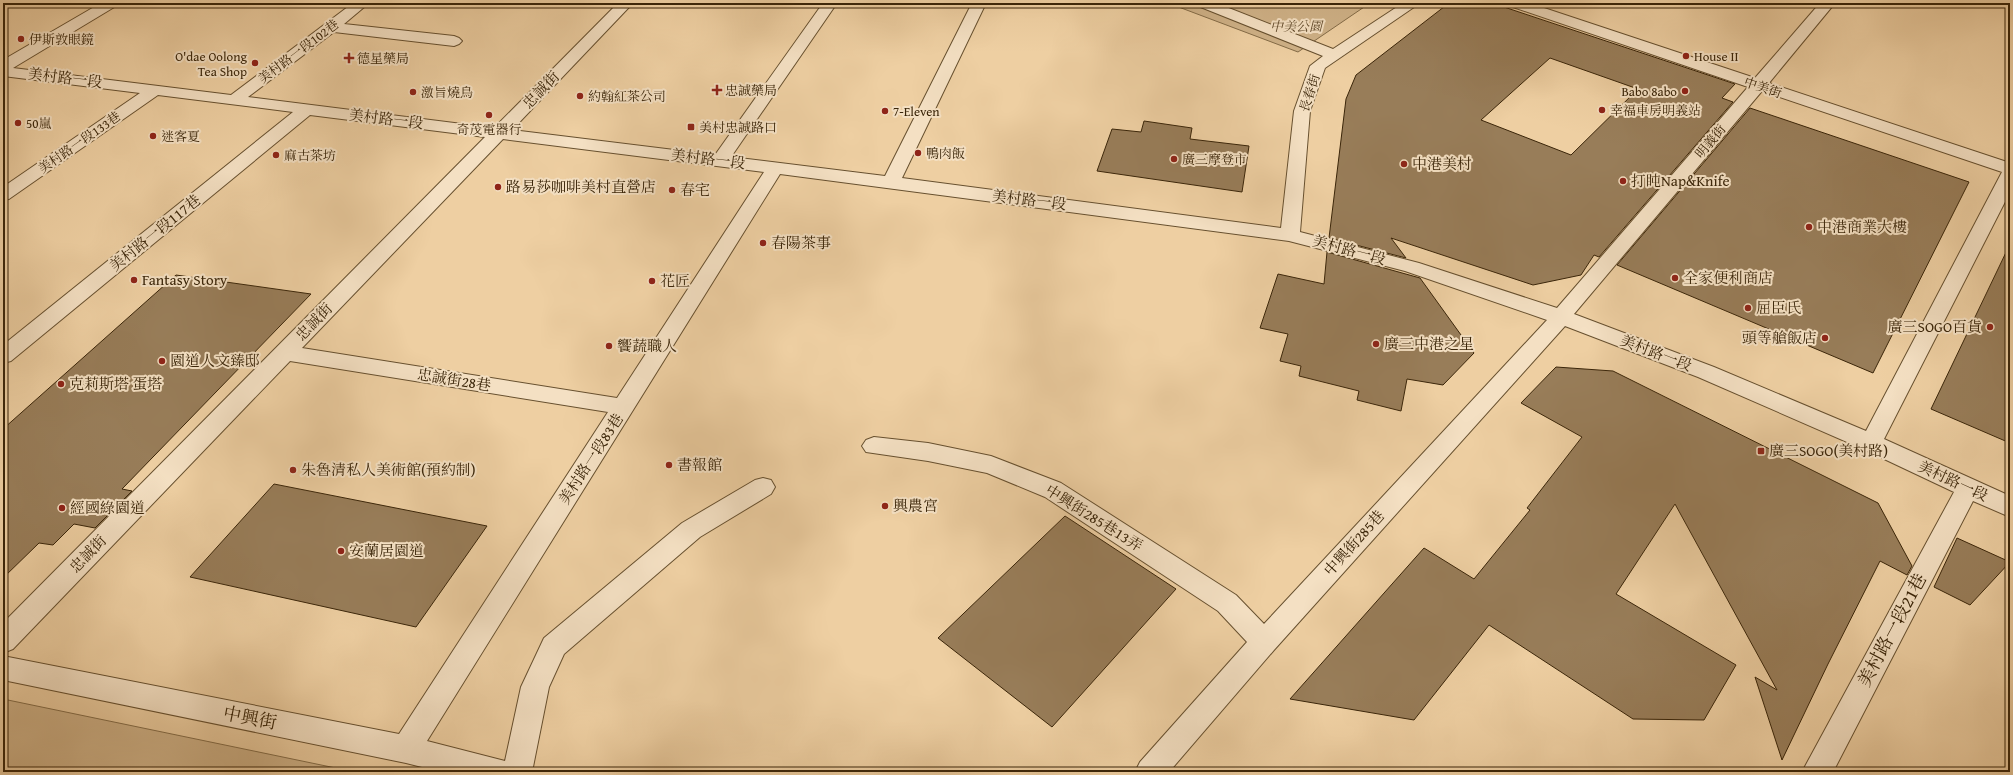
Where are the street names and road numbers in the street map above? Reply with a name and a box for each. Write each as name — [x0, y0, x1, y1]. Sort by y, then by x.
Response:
street label: 美村路一段102巷 — [254, 15, 343, 88]
street label: 美村路一段 — [27, 63, 104, 92]
street label: 忠誠街 — [517, 66, 564, 113]
street label: 長春街 — [1294, 72, 1325, 115]
street label: 中美街 — [1741, 72, 1784, 103]
street label: 美村路一段 — [348, 104, 425, 133]
street label: 美村路一段133巷 — [34, 107, 124, 178]
street label: 明義街 — [1691, 120, 1730, 162]
street label: 美村路一段 — [670, 144, 747, 173]
street label: 美村路一段 — [991, 185, 1068, 214]
street label: 美村路一段117巷 — [105, 189, 205, 276]
street label: 美村路一段 — [1310, 230, 1388, 269]
street label: 忠誠街 — [290, 298, 337, 345]
street label: 美村路一段 — [1617, 329, 1695, 376]
street label: 忠誠街28巷 — [416, 363, 492, 396]
street label: 美村路一段83巷 — [553, 409, 628, 508]
street label: 美村路一段 — [1915, 455, 1992, 506]
street label: 中興街285巷13弄 — [1042, 479, 1147, 556]
street label: 中興街285巷 — [1319, 505, 1389, 580]
street label: 忠誠街 — [64, 530, 111, 577]
street label: 美村路一段21巷 — [1850, 568, 1933, 691]
street label: 中興街 — [221, 699, 279, 736]

